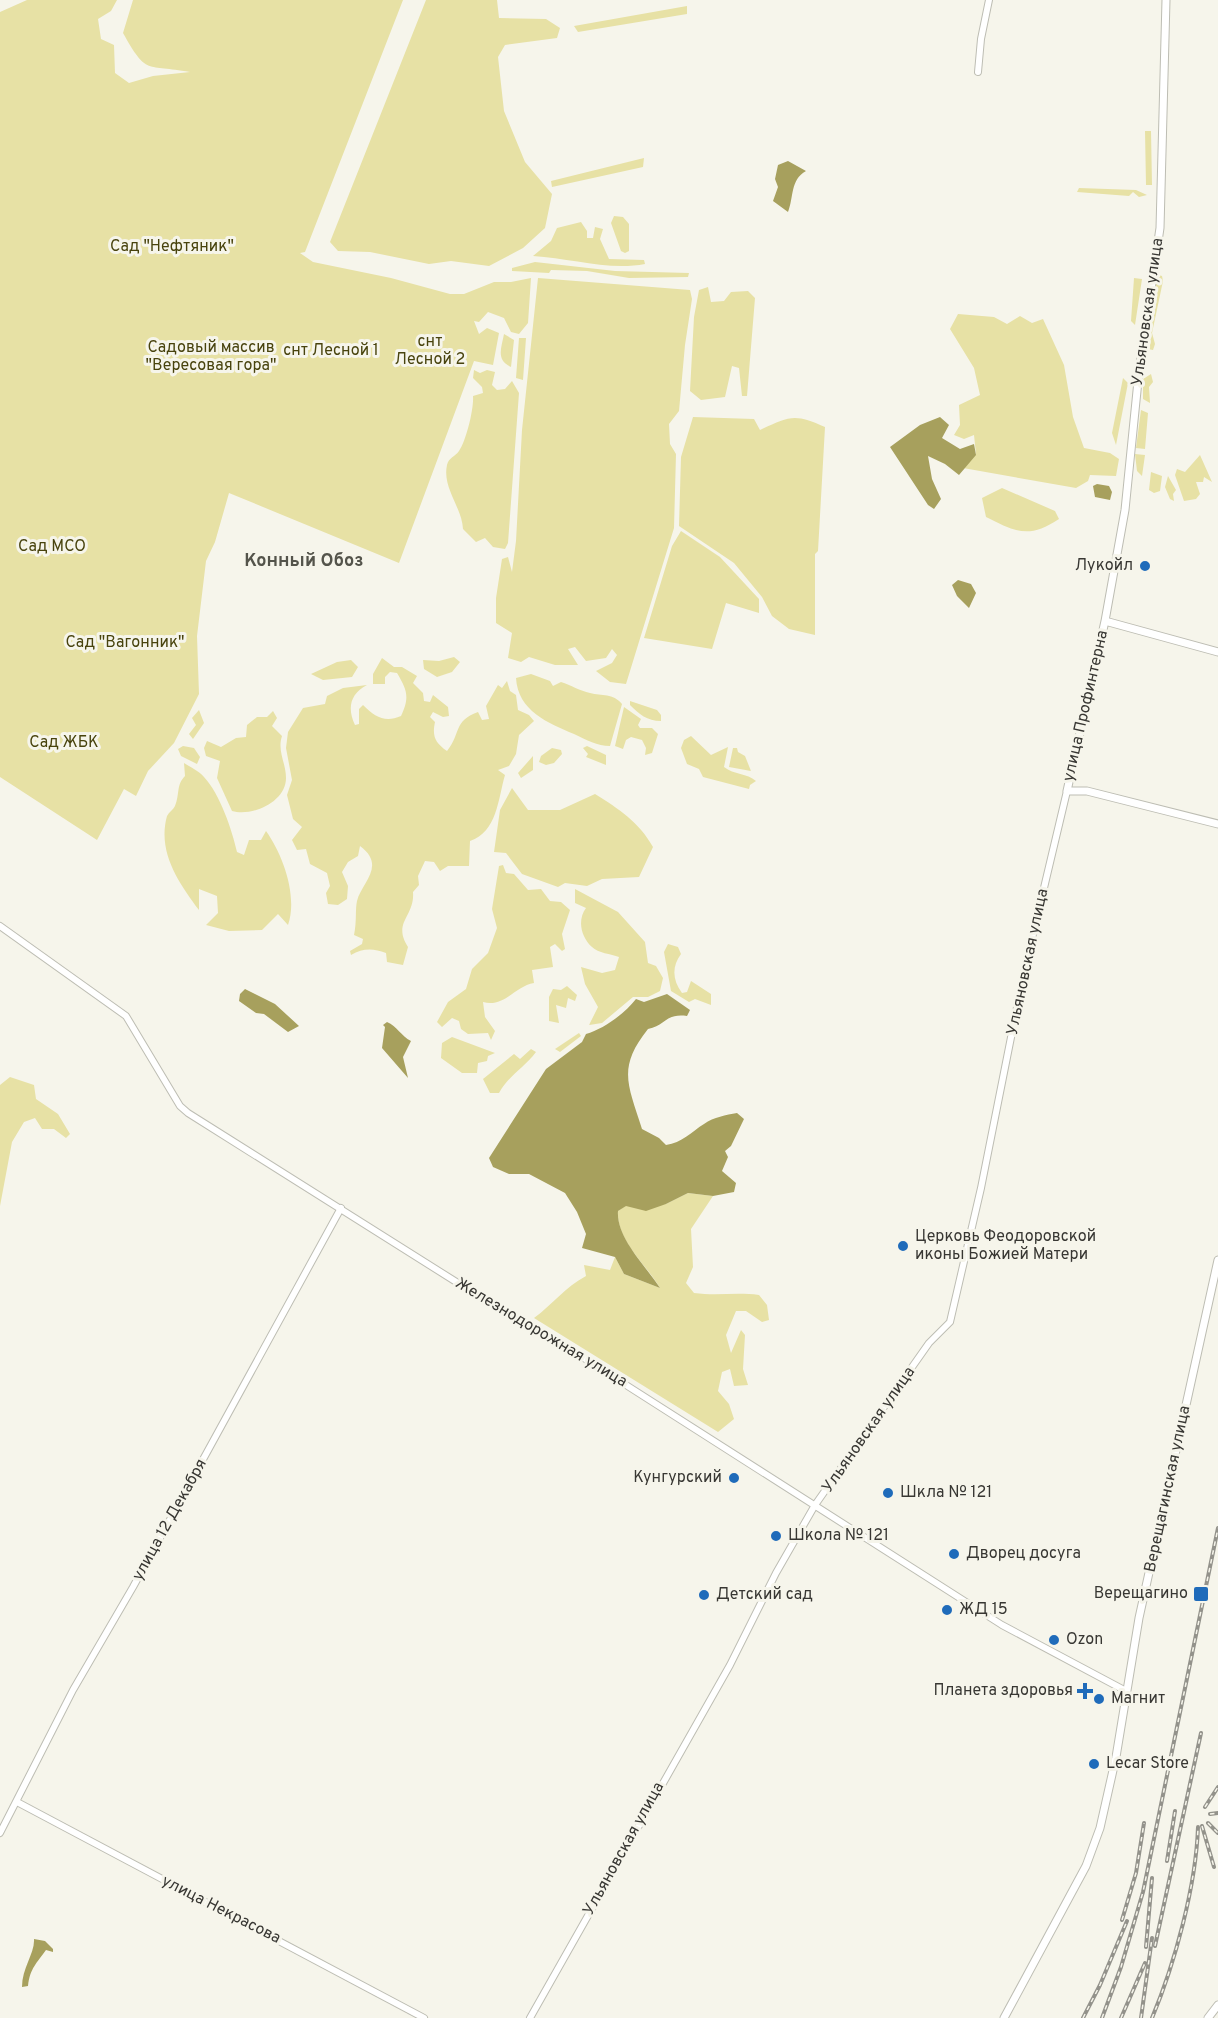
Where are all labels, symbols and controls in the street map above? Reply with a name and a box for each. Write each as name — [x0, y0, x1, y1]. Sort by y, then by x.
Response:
park label: Сад "Нефтяник" — [110, 237, 234, 257]
street label: Ульяновская улица — [1128, 237, 1168, 387]
park label: снт Лесной 2 — [395, 332, 465, 370]
park label: Садовый массив "Вересовая гора" — [146, 338, 276, 376]
park label: снт Лесной 1 — [283, 341, 379, 361]
park label: Сад МСО — [18, 537, 86, 557]
district label: Конный Обоз — [244, 550, 364, 573]
place label: Лукойл — [1075, 556, 1133, 576]
marker: Лукойл — [1138, 559, 1152, 573]
street label: улица Профинтерна — [1059, 629, 1113, 783]
park label: Сад "Вагонник" — [66, 633, 184, 653]
park label: Сад ЖБК — [29, 733, 99, 753]
street label: Ульяновская улица — [1003, 887, 1053, 1037]
place label: Церковь Феодоровской иконы Божией Матери — [915, 1227, 1096, 1265]
marker: Церковь Феодоровской иконы Божией Матери — [896, 1239, 910, 1253]
street label: Железнодорожная улица — [451, 1274, 631, 1392]
street label: Ульяновская улица — [818, 1363, 920, 1497]
street label: Верещагинская улица — [1141, 1404, 1195, 1574]
street label: улица 12 Декабря — [128, 1456, 212, 1584]
place label: Кунгурский — [633, 1468, 722, 1488]
marker: Кунгурский — [727, 1471, 741, 1485]
place label: Шкла № 121 — [900, 1483, 992, 1503]
marker: Шкла № 121 — [881, 1486, 895, 1500]
place label: Школа № 121 — [788, 1526, 889, 1546]
marker: Школа № 121 — [769, 1529, 783, 1543]
place label: Дворец досуга — [966, 1544, 1081, 1564]
marker: Дворец досуга — [947, 1547, 961, 1561]
place label: Верещагино — [1094, 1584, 1188, 1604]
place label: Детский сад — [716, 1585, 813, 1605]
marker: Верещагино — [1192, 1585, 1210, 1603]
marker: Детский сад — [697, 1588, 711, 1602]
place label: ЖД 15 — [959, 1600, 1008, 1620]
marker: ЖД 15 — [940, 1603, 954, 1617]
place label: Ozon — [1066, 1630, 1103, 1650]
marker: Ozon — [1047, 1633, 1061, 1647]
place label: Планета здоровья — [933, 1681, 1073, 1701]
marker: Планета здоровья — [1078, 1684, 1092, 1698]
place label: Магнит — [1111, 1689, 1165, 1709]
marker: Магнит — [1092, 1692, 1106, 1706]
place label: Lecar Store — [1106, 1754, 1189, 1774]
marker: Lecar Store — [1087, 1757, 1101, 1771]
street label: Ульяновская улица — [579, 1779, 669, 1919]
street label: улица Некрасова — [158, 1871, 284, 1949]

